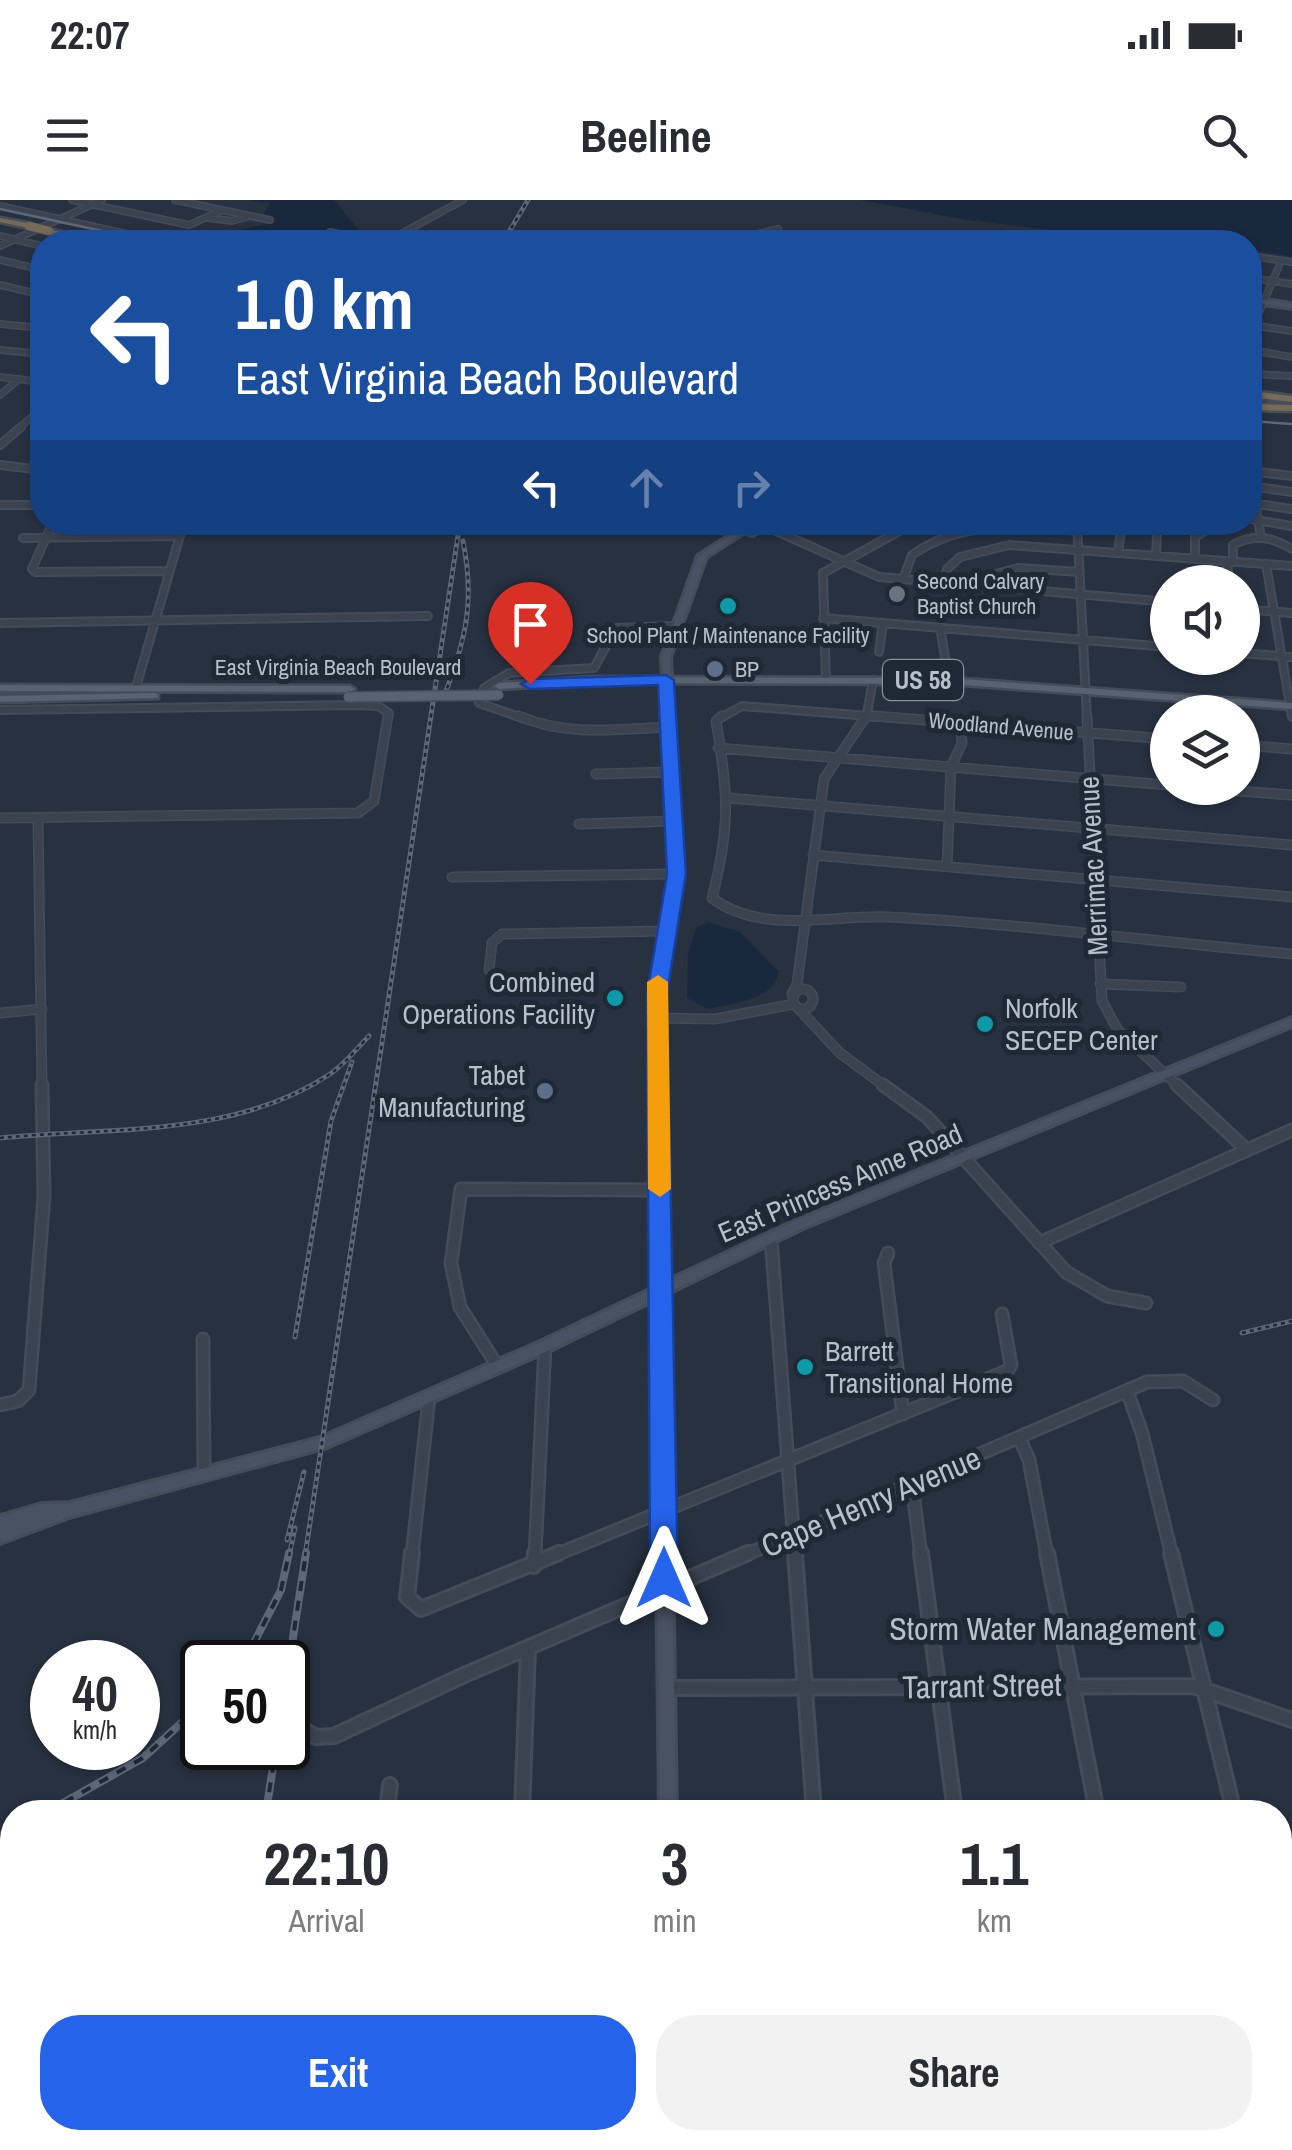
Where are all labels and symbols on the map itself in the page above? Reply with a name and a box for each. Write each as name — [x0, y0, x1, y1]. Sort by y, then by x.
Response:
place label: Second Calvary Baptist Church — [917, 566, 1044, 621]
pin — [488, 582, 573, 685]
marker: Second Calvary Baptist Church — [886, 583, 908, 605]
marker: School Plant / Maintenance Facility — [717, 595, 739, 617]
place label: School Plant / Maintenance Facility — [587, 620, 869, 650]
street label: East Virginia Beach Boulevard — [215, 652, 461, 682]
place label: BP — [735, 654, 759, 684]
marker: BP — [704, 658, 726, 680]
road number: US 58 — [883, 660, 963, 700]
street label: Woodland Avenue — [927, 705, 1075, 747]
street label: Merrimac Avenue — [1069, 775, 1117, 957]
place label: Combined Operations Facility — [402, 963, 596, 1033]
marker: Combined Operations Facility — [604, 987, 626, 1009]
place label: Norfolk SECEP Center — [1005, 989, 1158, 1059]
marker: Norfolk SECEP Center — [974, 1013, 996, 1035]
place label: Tabet Manufacturing — [378, 1056, 525, 1126]
marker: Tabet Manufacturing — [534, 1080, 556, 1102]
street label: East Princess Anne Road — [712, 1114, 968, 1252]
place label: Barrett Transitional Home — [825, 1332, 1013, 1402]
marker: Barrett Transitional Home — [794, 1356, 816, 1378]
street label: Cape Henry Avenue — [755, 1436, 987, 1567]
position arrow — [612, 1526, 716, 1630]
place label: Storm Water Management — [889, 1607, 1196, 1650]
marker: Storm Water Management — [1205, 1618, 1227, 1640]
speed limit sign: 50 — [180, 1640, 310, 1770]
street label: Tarrant Street — [902, 1663, 1062, 1708]

